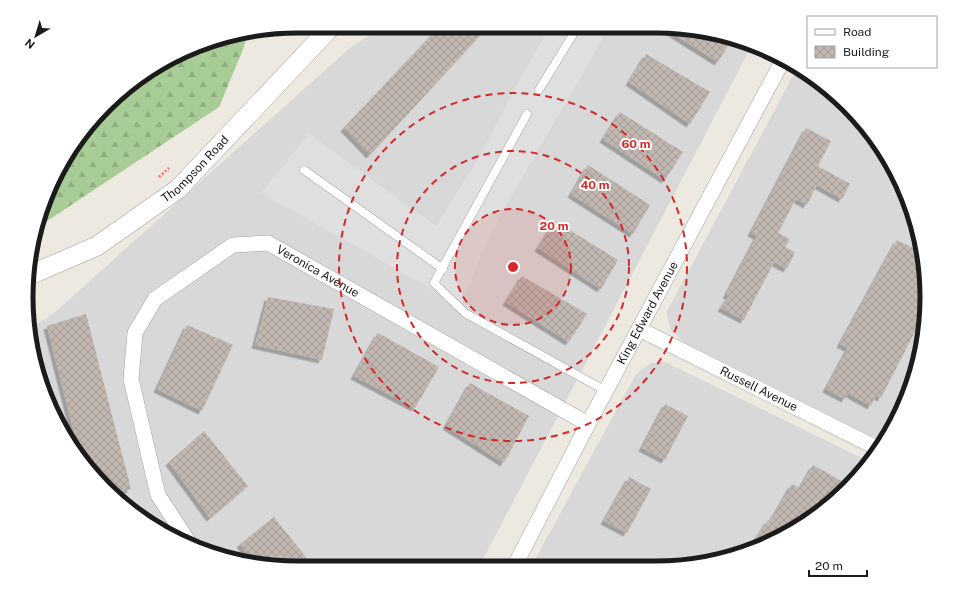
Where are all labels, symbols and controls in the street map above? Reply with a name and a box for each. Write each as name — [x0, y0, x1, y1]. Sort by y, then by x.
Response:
north arrow — [16, 16, 56, 56]
legend — [807, 16, 937, 68]
text: Road — [843, 25, 871, 39]
text: N — [23, 37, 37, 51]
text: Building — [843, 45, 889, 59]
street label: Thompson Road — [159, 133, 232, 206]
text: 60 m — [621, 137, 651, 151]
text: 40 m — [580, 178, 610, 192]
text: 20 m — [540, 219, 569, 233]
street label: Veronica Avenue — [274, 242, 362, 300]
street label: King Edward Avenue — [614, 259, 681, 367]
centre of rings — [506, 260, 520, 274]
street label: Russell Avenue — [718, 364, 800, 414]
scale bar — [809, 552, 867, 578]
text: 20 m — [815, 559, 843, 573]

